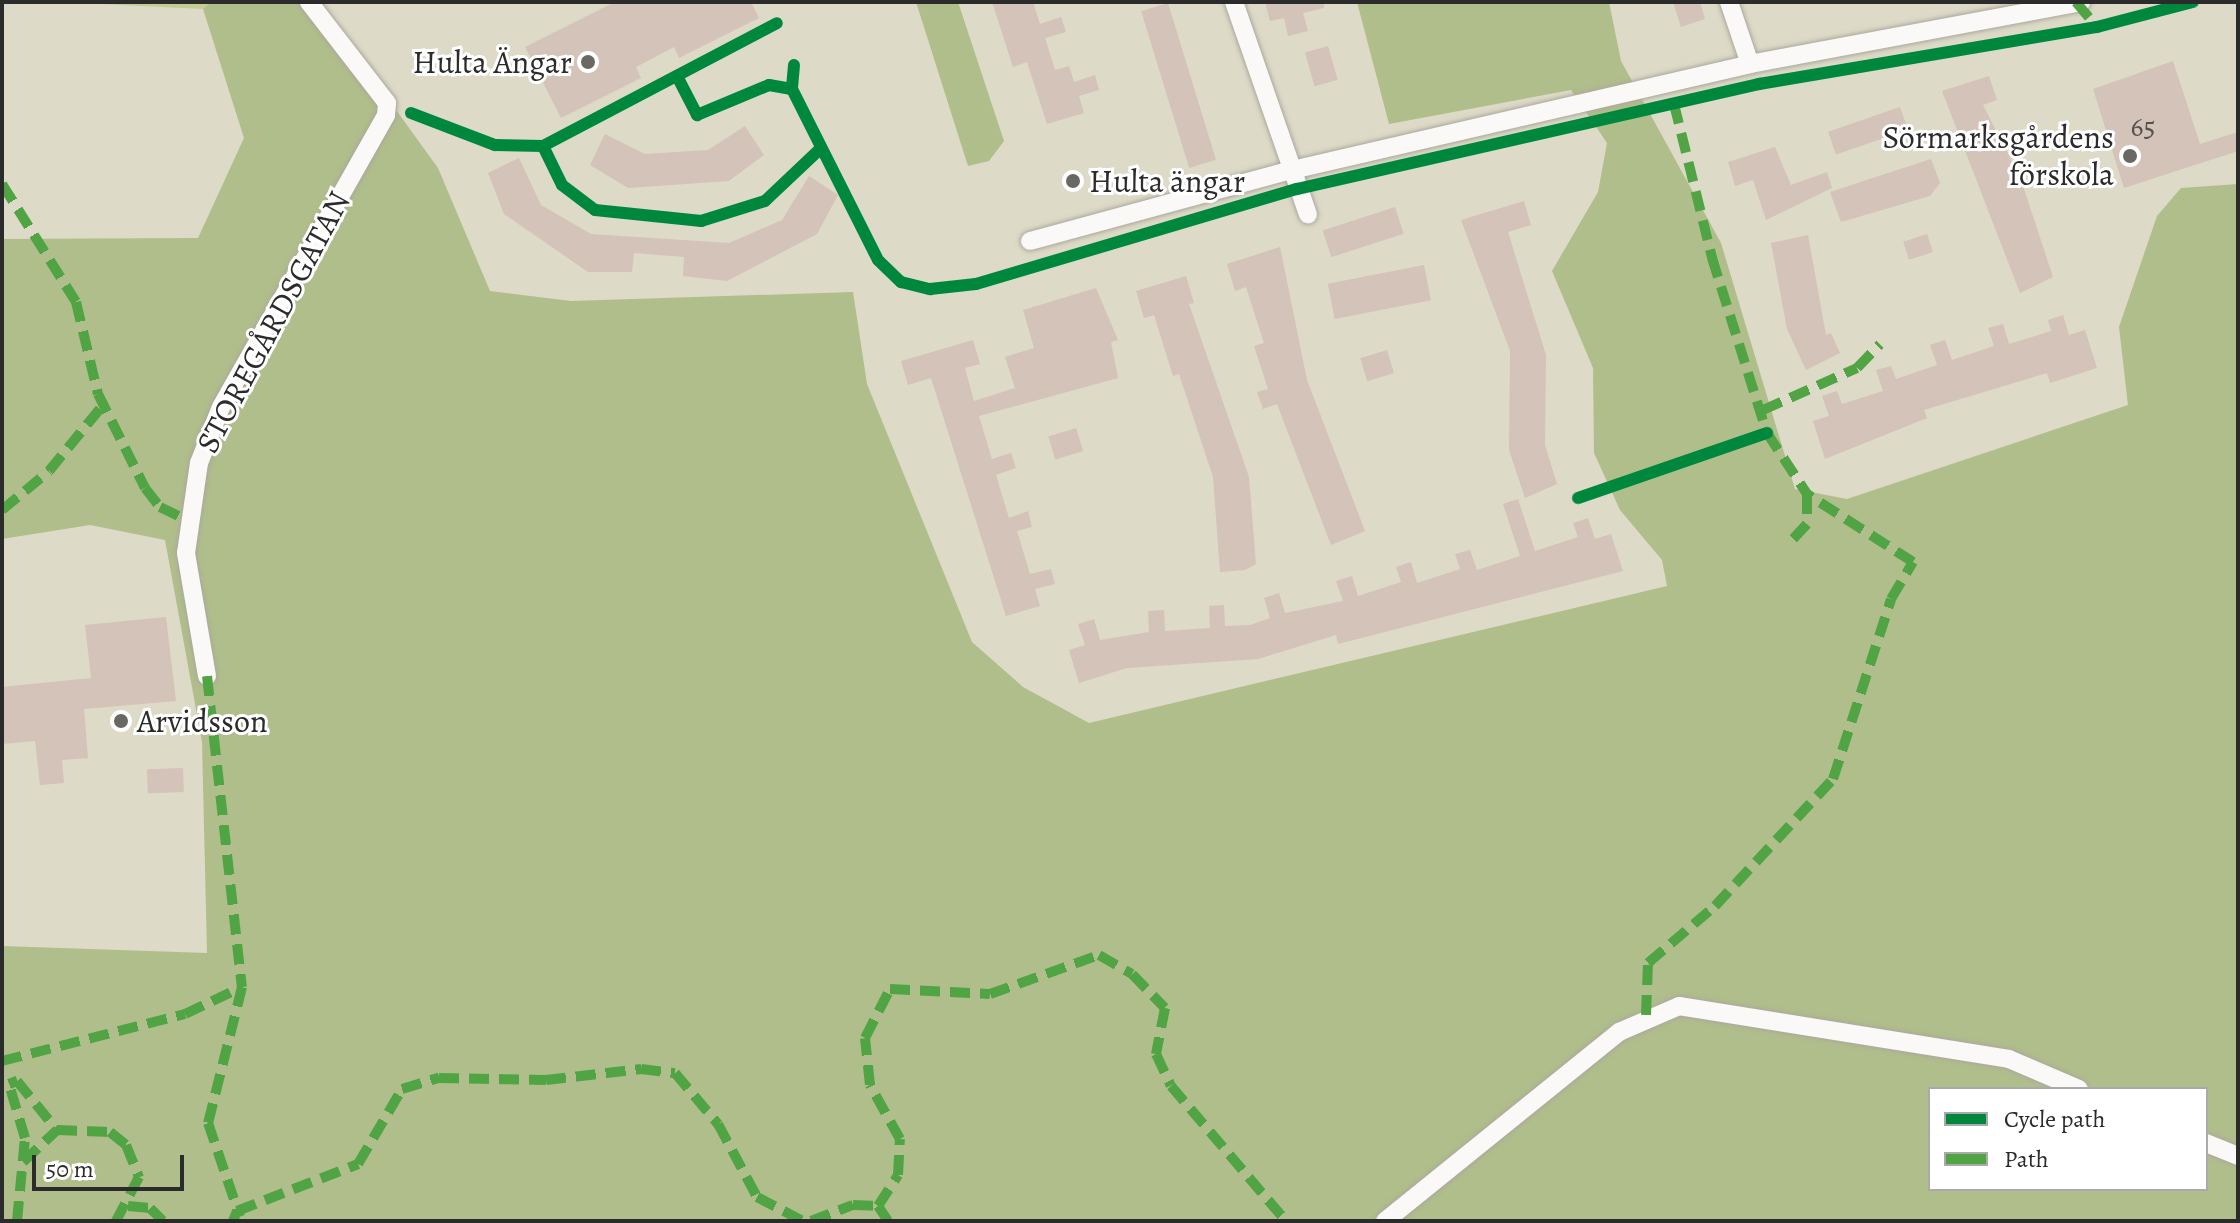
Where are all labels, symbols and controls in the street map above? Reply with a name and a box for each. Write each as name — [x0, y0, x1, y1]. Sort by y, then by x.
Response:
place label: Hulta Ängar — [413, 43, 572, 81]
marker: Hulta Ängar — [579, 53, 597, 71]
house number: 65 — [2131, 110, 2155, 144]
place label: Sörmarksgårdens förskola — [1883, 119, 2114, 194]
marker: Sörmarksgårdens förskola — [2121, 147, 2139, 165]
place label: Hulta ängar — [1089, 162, 1245, 200]
marker: Hulta ängar — [1064, 172, 1082, 190]
street label: STOREGÅRDSGATAN — [188, 185, 358, 459]
place label: Arvidsson — [137, 702, 267, 740]
marker: Arvidsson — [112, 712, 130, 730]
legend — [1928, 1087, 2208, 1191]
text: Cycle path — [2004, 1103, 2105, 1135]
scale bar — [36, 1139, 188, 1189]
text: Path — [2004, 1143, 2049, 1175]
text: 50 m — [46, 1153, 94, 1185]

